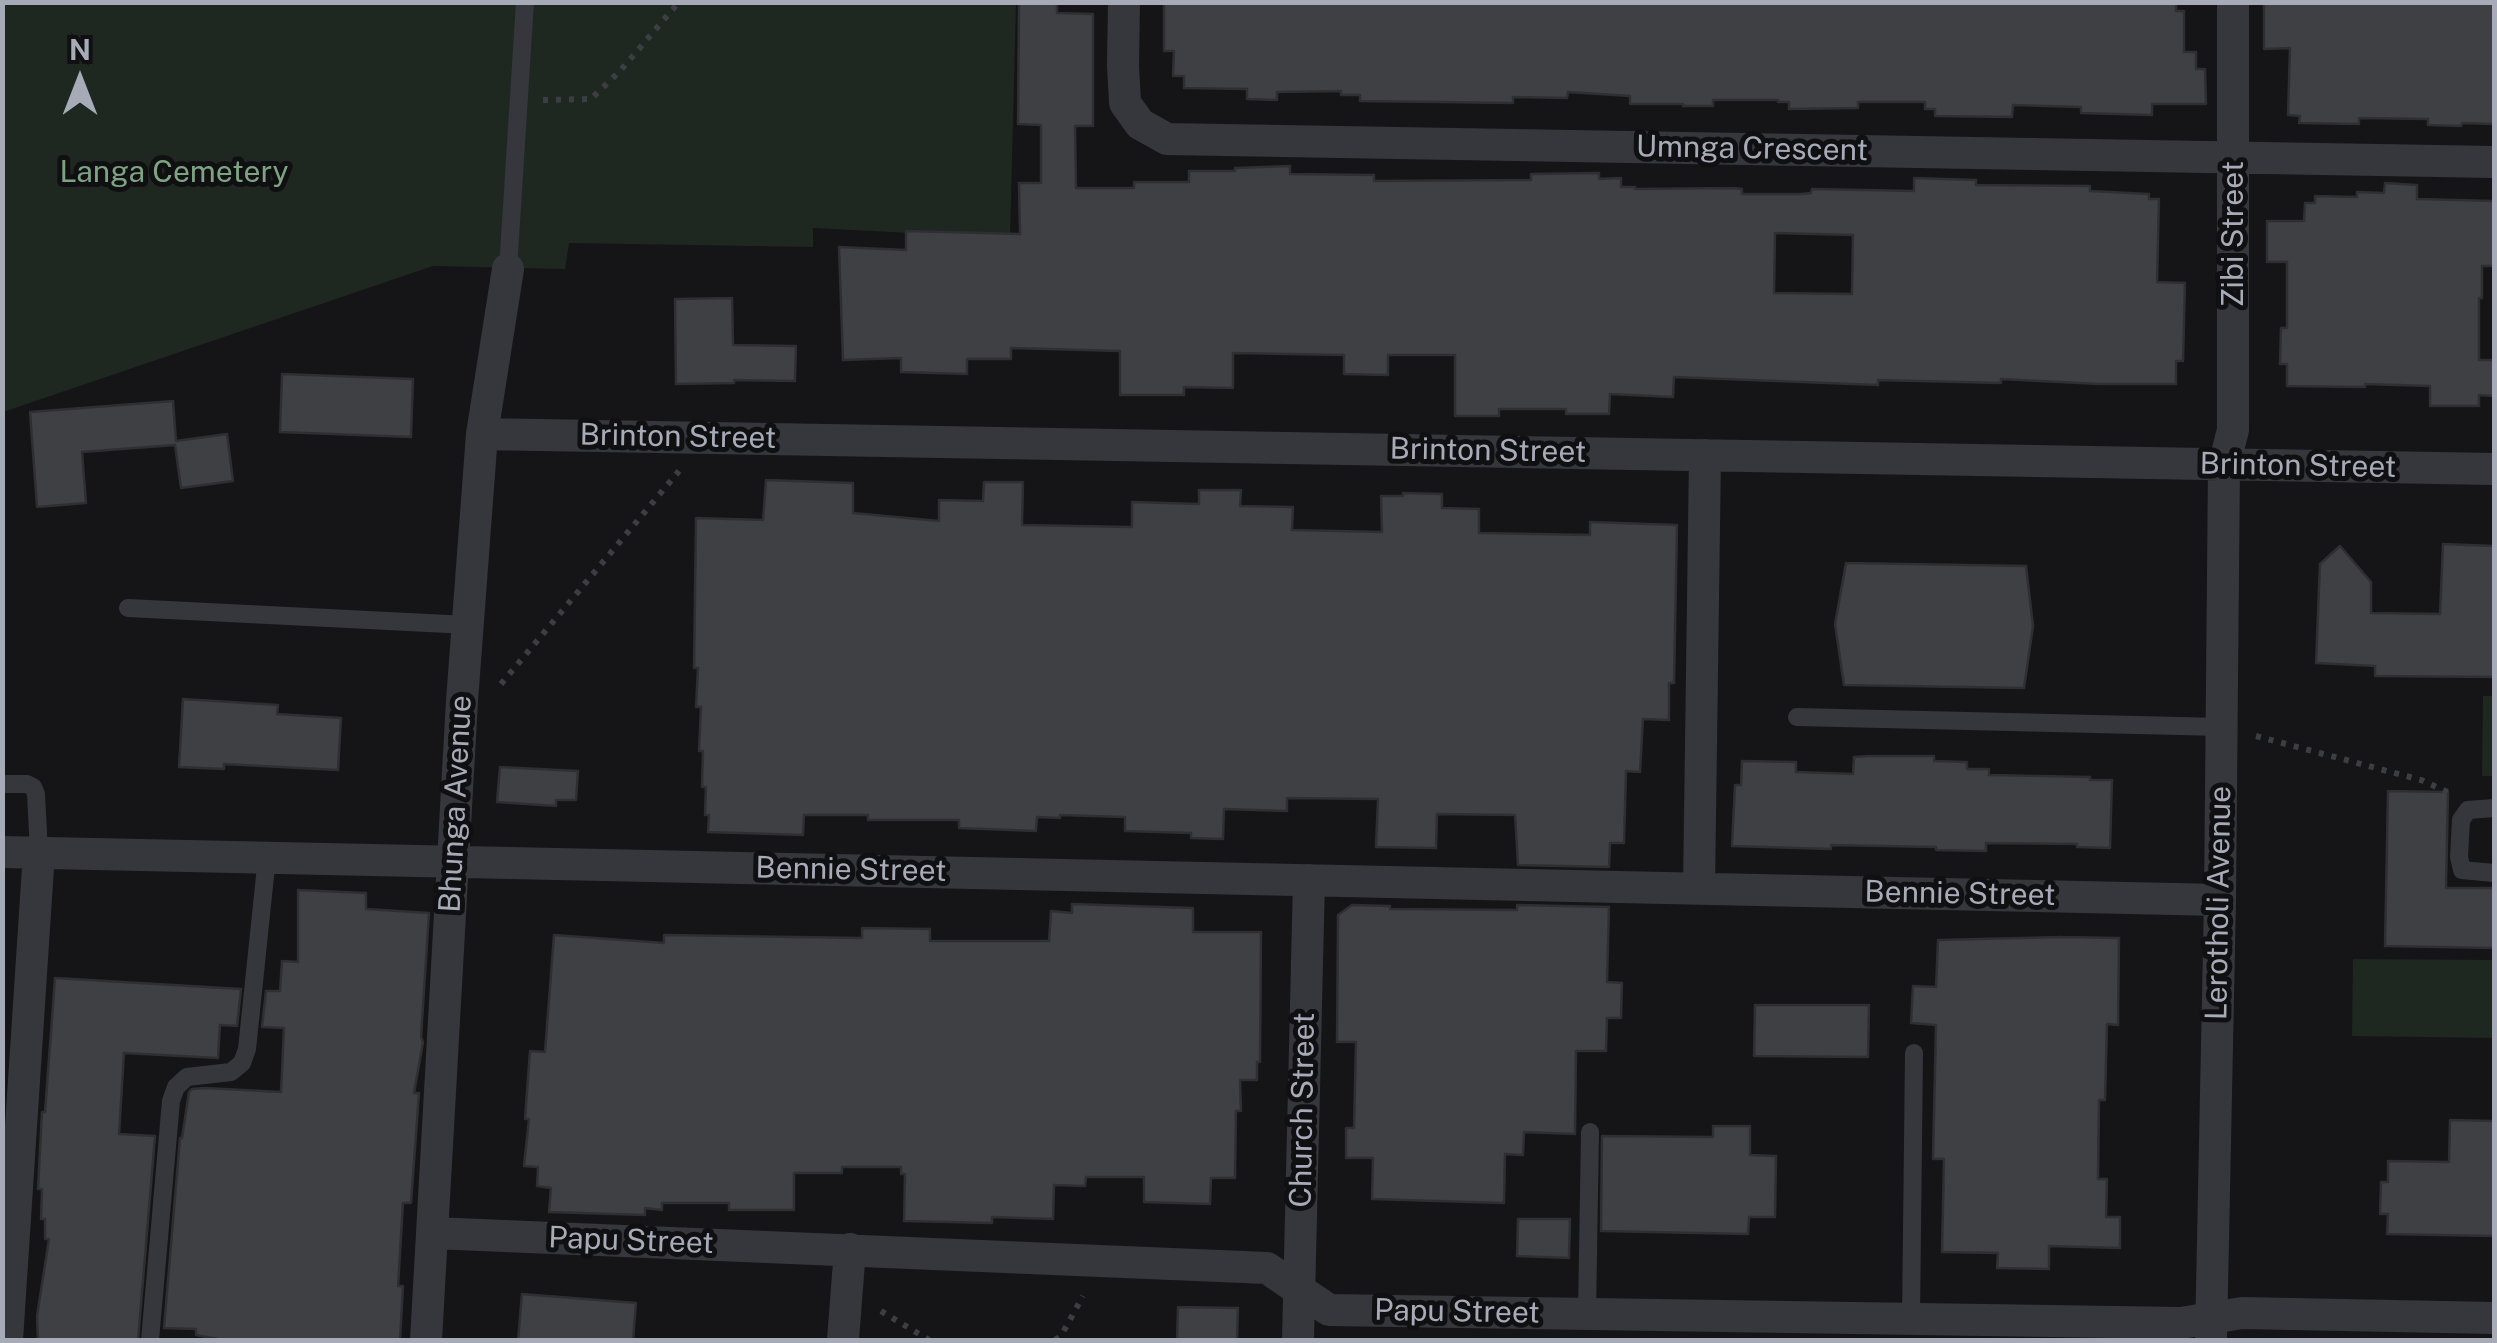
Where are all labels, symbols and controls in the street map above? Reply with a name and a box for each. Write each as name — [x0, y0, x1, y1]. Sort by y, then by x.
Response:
north arrow — [30, 30, 130, 130]
text: N — [69, 33, 91, 66]
street label: Umnga Crescent — [1636, 129, 1868, 169]
park label: Langa Cemetery — [59, 155, 289, 191]
street label: Zibi Street — [2216, 161, 2252, 307]
street label: Brinton Street — [579, 417, 777, 457]
street label: Brinton Street — [1389, 431, 1587, 471]
street label: Brinton Street — [2199, 446, 2397, 486]
street label: Bhunga Avenue — [432, 694, 480, 914]
street label: Lerotholi Avenue — [2199, 786, 2239, 1020]
street label: Bennie Street — [755, 850, 947, 890]
street label: Bennie Street — [1864, 874, 2056, 914]
street label: Church Street — [1283, 1012, 1323, 1208]
street label: Papu Street — [548, 1220, 714, 1262]
street label: Papu Street — [1374, 1293, 1540, 1331]

